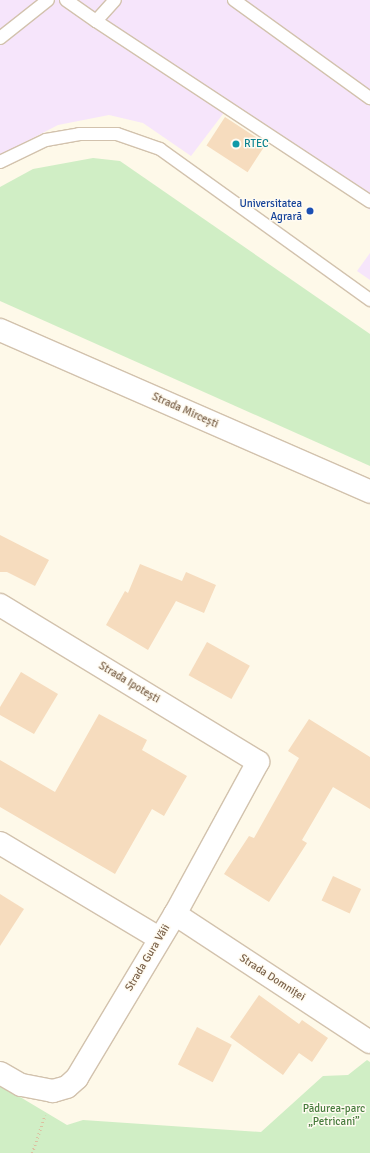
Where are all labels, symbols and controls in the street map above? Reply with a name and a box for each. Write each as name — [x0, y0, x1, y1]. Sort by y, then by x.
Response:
place label: RTEC — [244, 137, 269, 151]
marker: RTEC — [231, 139, 241, 149]
place label: Universitatea Agrară — [239, 198, 302, 224]
marker: Universitatea Agrară — [305, 206, 315, 216]
street label: Strada Mircești — [150, 390, 220, 432]
street label: Strada Ipotești — [96, 660, 162, 706]
street label: Strada Gura Văii — [123, 922, 173, 994]
street label: Strada Domniței — [237, 952, 307, 1004]
park label: Pădurea-parc „Petricani” — [303, 1103, 365, 1129]

